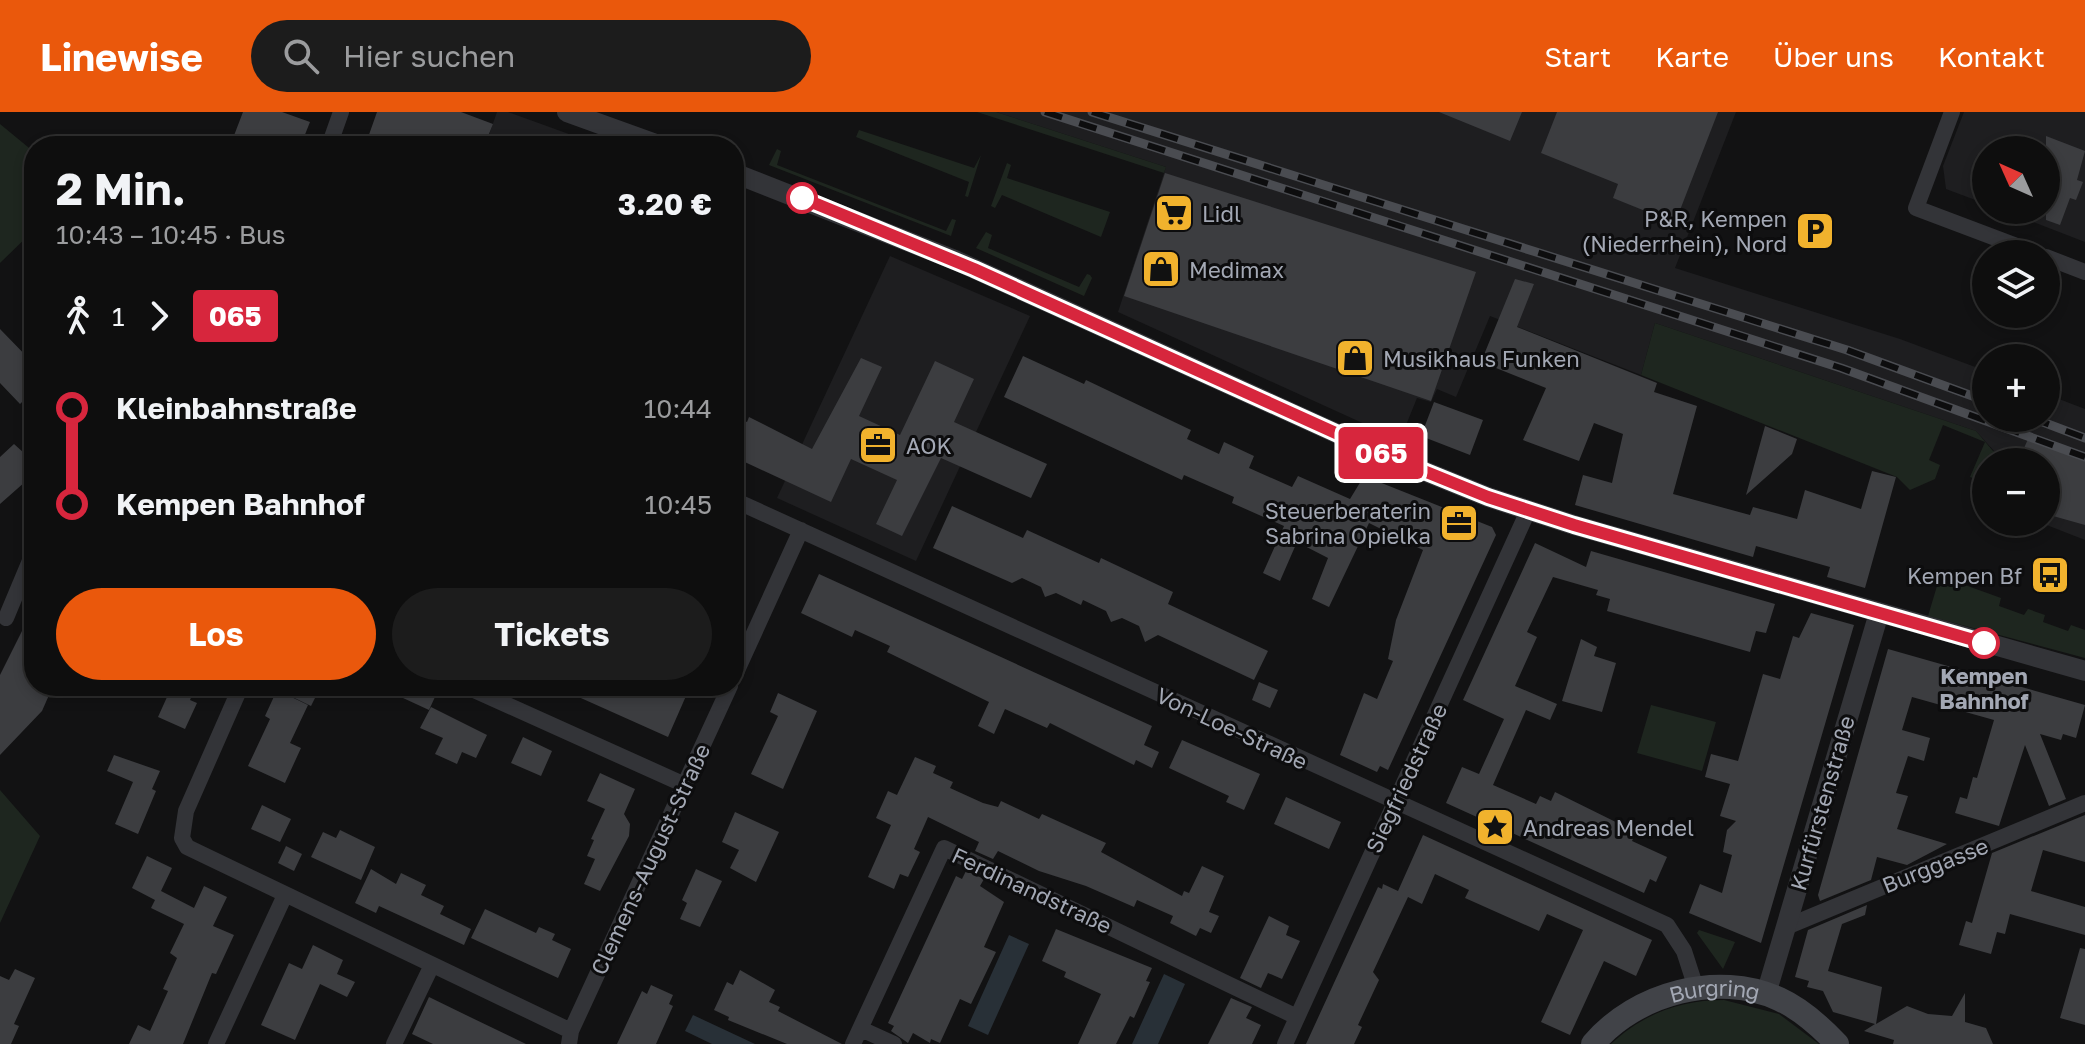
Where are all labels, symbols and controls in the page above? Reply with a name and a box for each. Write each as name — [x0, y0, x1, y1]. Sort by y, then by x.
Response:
search box — [251, 20, 811, 92]
text: Linewise — [40, 34, 203, 79]
icon: search — [279, 34, 323, 78]
text: Hier suchen — [343, 38, 515, 74]
text: Start — [1544, 40, 1611, 73]
text: Karte — [1655, 40, 1729, 73]
text: Über uns — [1773, 40, 1894, 73]
text: Kontakt — [1938, 40, 2045, 73]
north arrow — [1972, 136, 2060, 224]
map controls — [1972, 136, 2060, 536]
text: 2 Min. — [56, 162, 186, 215]
unlabelled marker — [787, 183, 817, 213]
text: 3.20 € — [618, 186, 712, 222]
supermarket icon: Lidl — [1153, 192, 1195, 234]
place label: Lidl — [1202, 200, 1241, 227]
place label: P&R, Kempen (Niederrhein), Nord — [1582, 205, 1787, 257]
parking icon: P&R, Kempen (Niederrhein), Nord — [1794, 210, 1836, 252]
text: 10:43 – 10:45 · Bus — [56, 219, 286, 250]
button: layers — [1972, 240, 2060, 328]
shop icon: Medimax — [1140, 248, 1182, 290]
place label: Medimax — [1189, 256, 1284, 283]
icon: walk — [56, 294, 100, 338]
icon: forward — [137, 294, 181, 338]
text: 065 — [209, 299, 262, 332]
text: 1 — [112, 301, 125, 332]
shop icon: Musikhaus Funken — [1334, 337, 1376, 379]
button: + — [1972, 344, 2060, 432]
place label: Musikhaus Funken — [1383, 345, 1580, 372]
text: Kleinbahnstraße — [116, 390, 357, 426]
text: 10:44 — [644, 393, 712, 424]
office icon: AOK — [857, 424, 899, 466]
line badge: 065 — [1335, 427, 1427, 479]
place label: AOK — [906, 432, 952, 459]
text: 065 — [1354, 436, 1408, 469]
button: − — [1972, 448, 2060, 536]
text: Kempen Bahnhof — [116, 486, 365, 522]
text: 10:45 — [645, 489, 712, 520]
place label: Steuerberaterin Sabrina Opielka — [1265, 497, 1431, 549]
office icon: Steuerberaterin Sabrina Opielka — [1438, 502, 1480, 544]
bus stop icon: Kempen Bf — [2029, 554, 2071, 596]
place label: Kempen Bf — [1907, 562, 2022, 589]
button: Los — [56, 588, 376, 680]
button: Tickets — [392, 588, 712, 680]
marker: Kempen Bahnhof — [1969, 628, 1999, 658]
place label: Kempen Bahnhof — [1939, 662, 2029, 714]
street label: Von-Loe-Straße — [1152, 681, 1312, 775]
street label: Siegfriedstraße — [1360, 699, 1452, 857]
street label: Kurfürstenstraße — [1784, 713, 1860, 893]
street label: Clemens-August-Straße — [585, 739, 715, 979]
place icon: Andreas Mendel — [1474, 806, 1516, 848]
place label: Andreas Mendel — [1523, 814, 1694, 841]
street label: Burggasse — [1878, 832, 1992, 898]
street label: Ferdinandstraße — [948, 841, 1116, 939]
street label: Burgring — [1666, 973, 1763, 1008]

